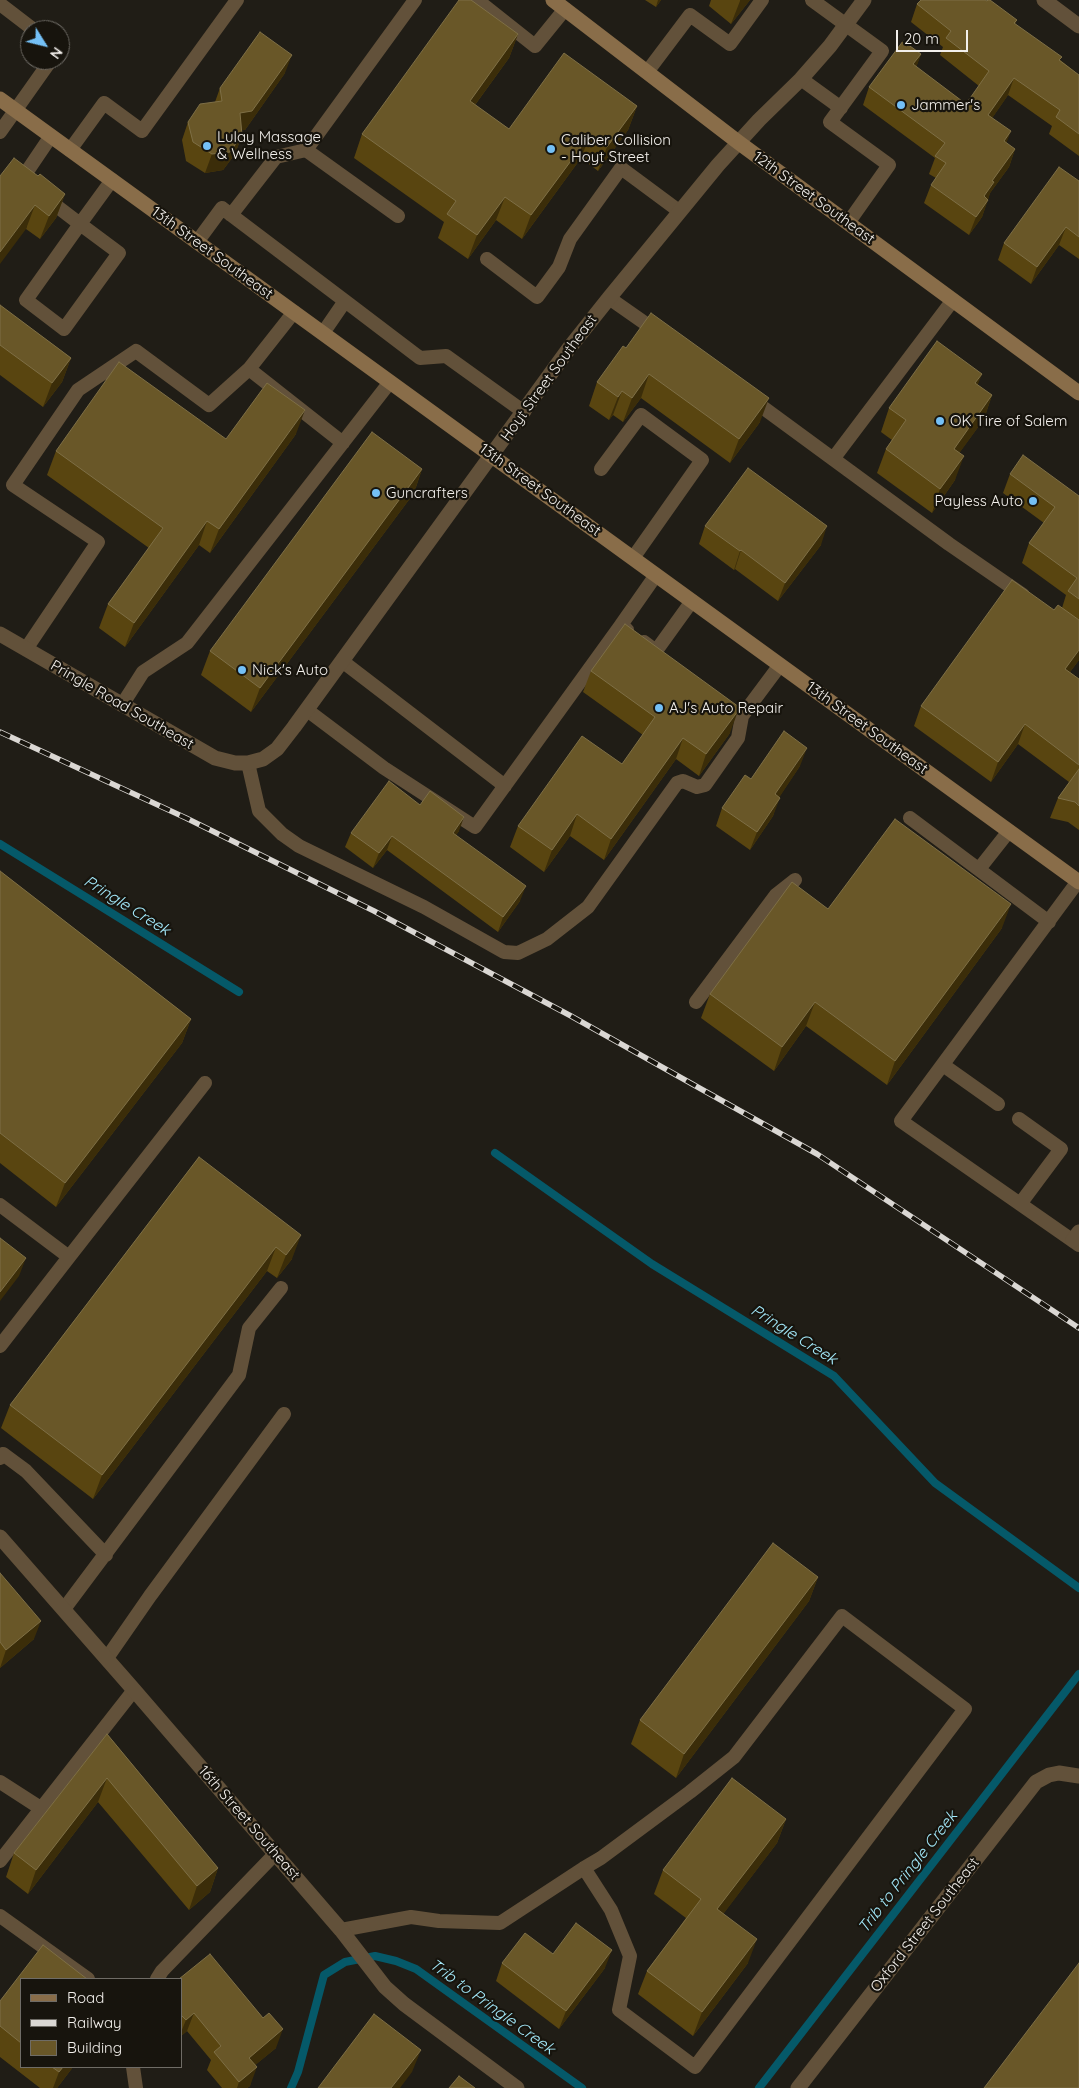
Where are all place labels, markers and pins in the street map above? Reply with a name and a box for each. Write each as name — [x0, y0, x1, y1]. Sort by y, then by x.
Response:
place label: Jammer's — [911, 96, 980, 114]
marker: Jammer's — [895, 99, 907, 111]
place label: Lulay Massage & Wellness — [217, 128, 321, 163]
place label: Caliber Collision - Hoyt Street — [561, 131, 671, 166]
marker: Lulay Massage & Wellness — [201, 140, 213, 152]
marker: Caliber Collision - Hoyt Street — [545, 143, 557, 155]
place label: OK Tire of Salem — [950, 412, 1068, 430]
marker: OK Tire of Salem — [934, 415, 946, 427]
place label: Guncrafters — [386, 484, 468, 502]
marker: Guncrafters — [370, 487, 382, 499]
place label: Payless Auto — [934, 492, 1023, 510]
marker: Payless Auto — [1027, 495, 1039, 507]
place label: Nick's Auto — [252, 661, 328, 679]
marker: Nick's Auto — [236, 664, 248, 676]
place label: AJ's Auto Repair — [669, 699, 783, 717]
marker: AJ's Auto Repair — [653, 702, 665, 714]

